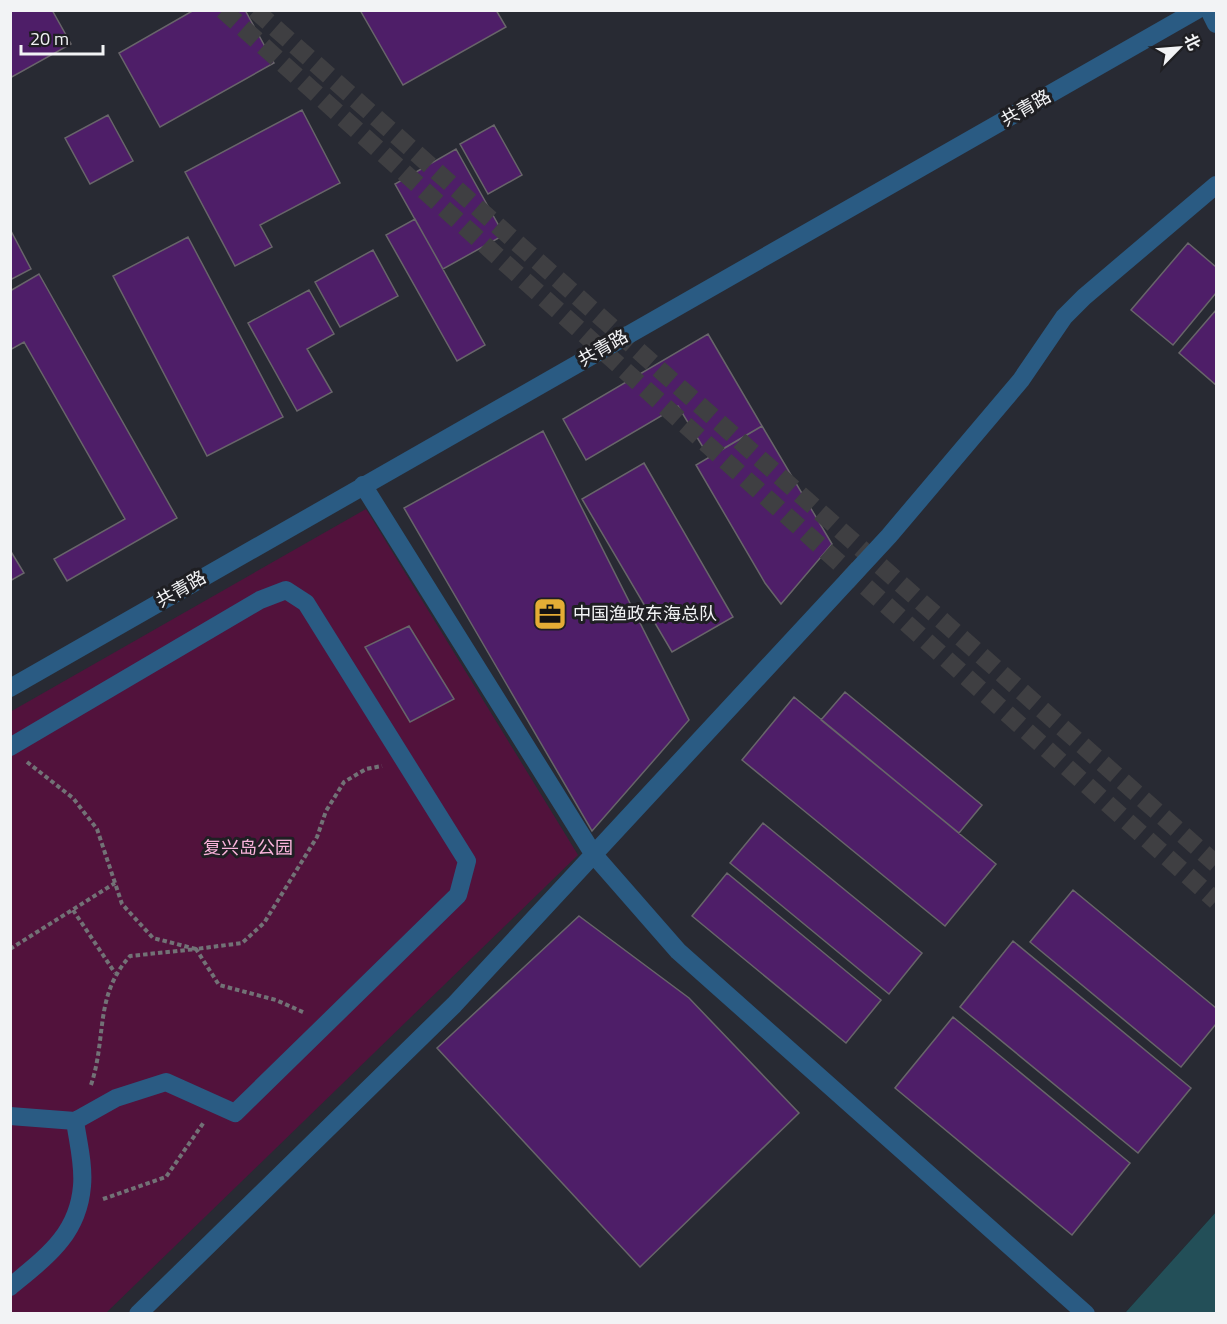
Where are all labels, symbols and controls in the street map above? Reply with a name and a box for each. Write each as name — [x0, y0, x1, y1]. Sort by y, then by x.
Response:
scale bar — [21, 18, 104, 56]
north arrow — [1149, 18, 1209, 78]
text: 20 m — [30, 25, 69, 52]
text: 北 — [1178, 29, 1207, 54]
street label: 共青路 — [996, 82, 1056, 133]
street label: 共青路 — [573, 322, 633, 373]
street label: 共青路 — [151, 563, 211, 614]
office icon: 中国渔政东海总队 — [532, 596, 568, 632]
place label: 中国渔政东海总队 — [573, 600, 717, 627]
park label: 复兴岛公园 — [203, 834, 293, 861]

